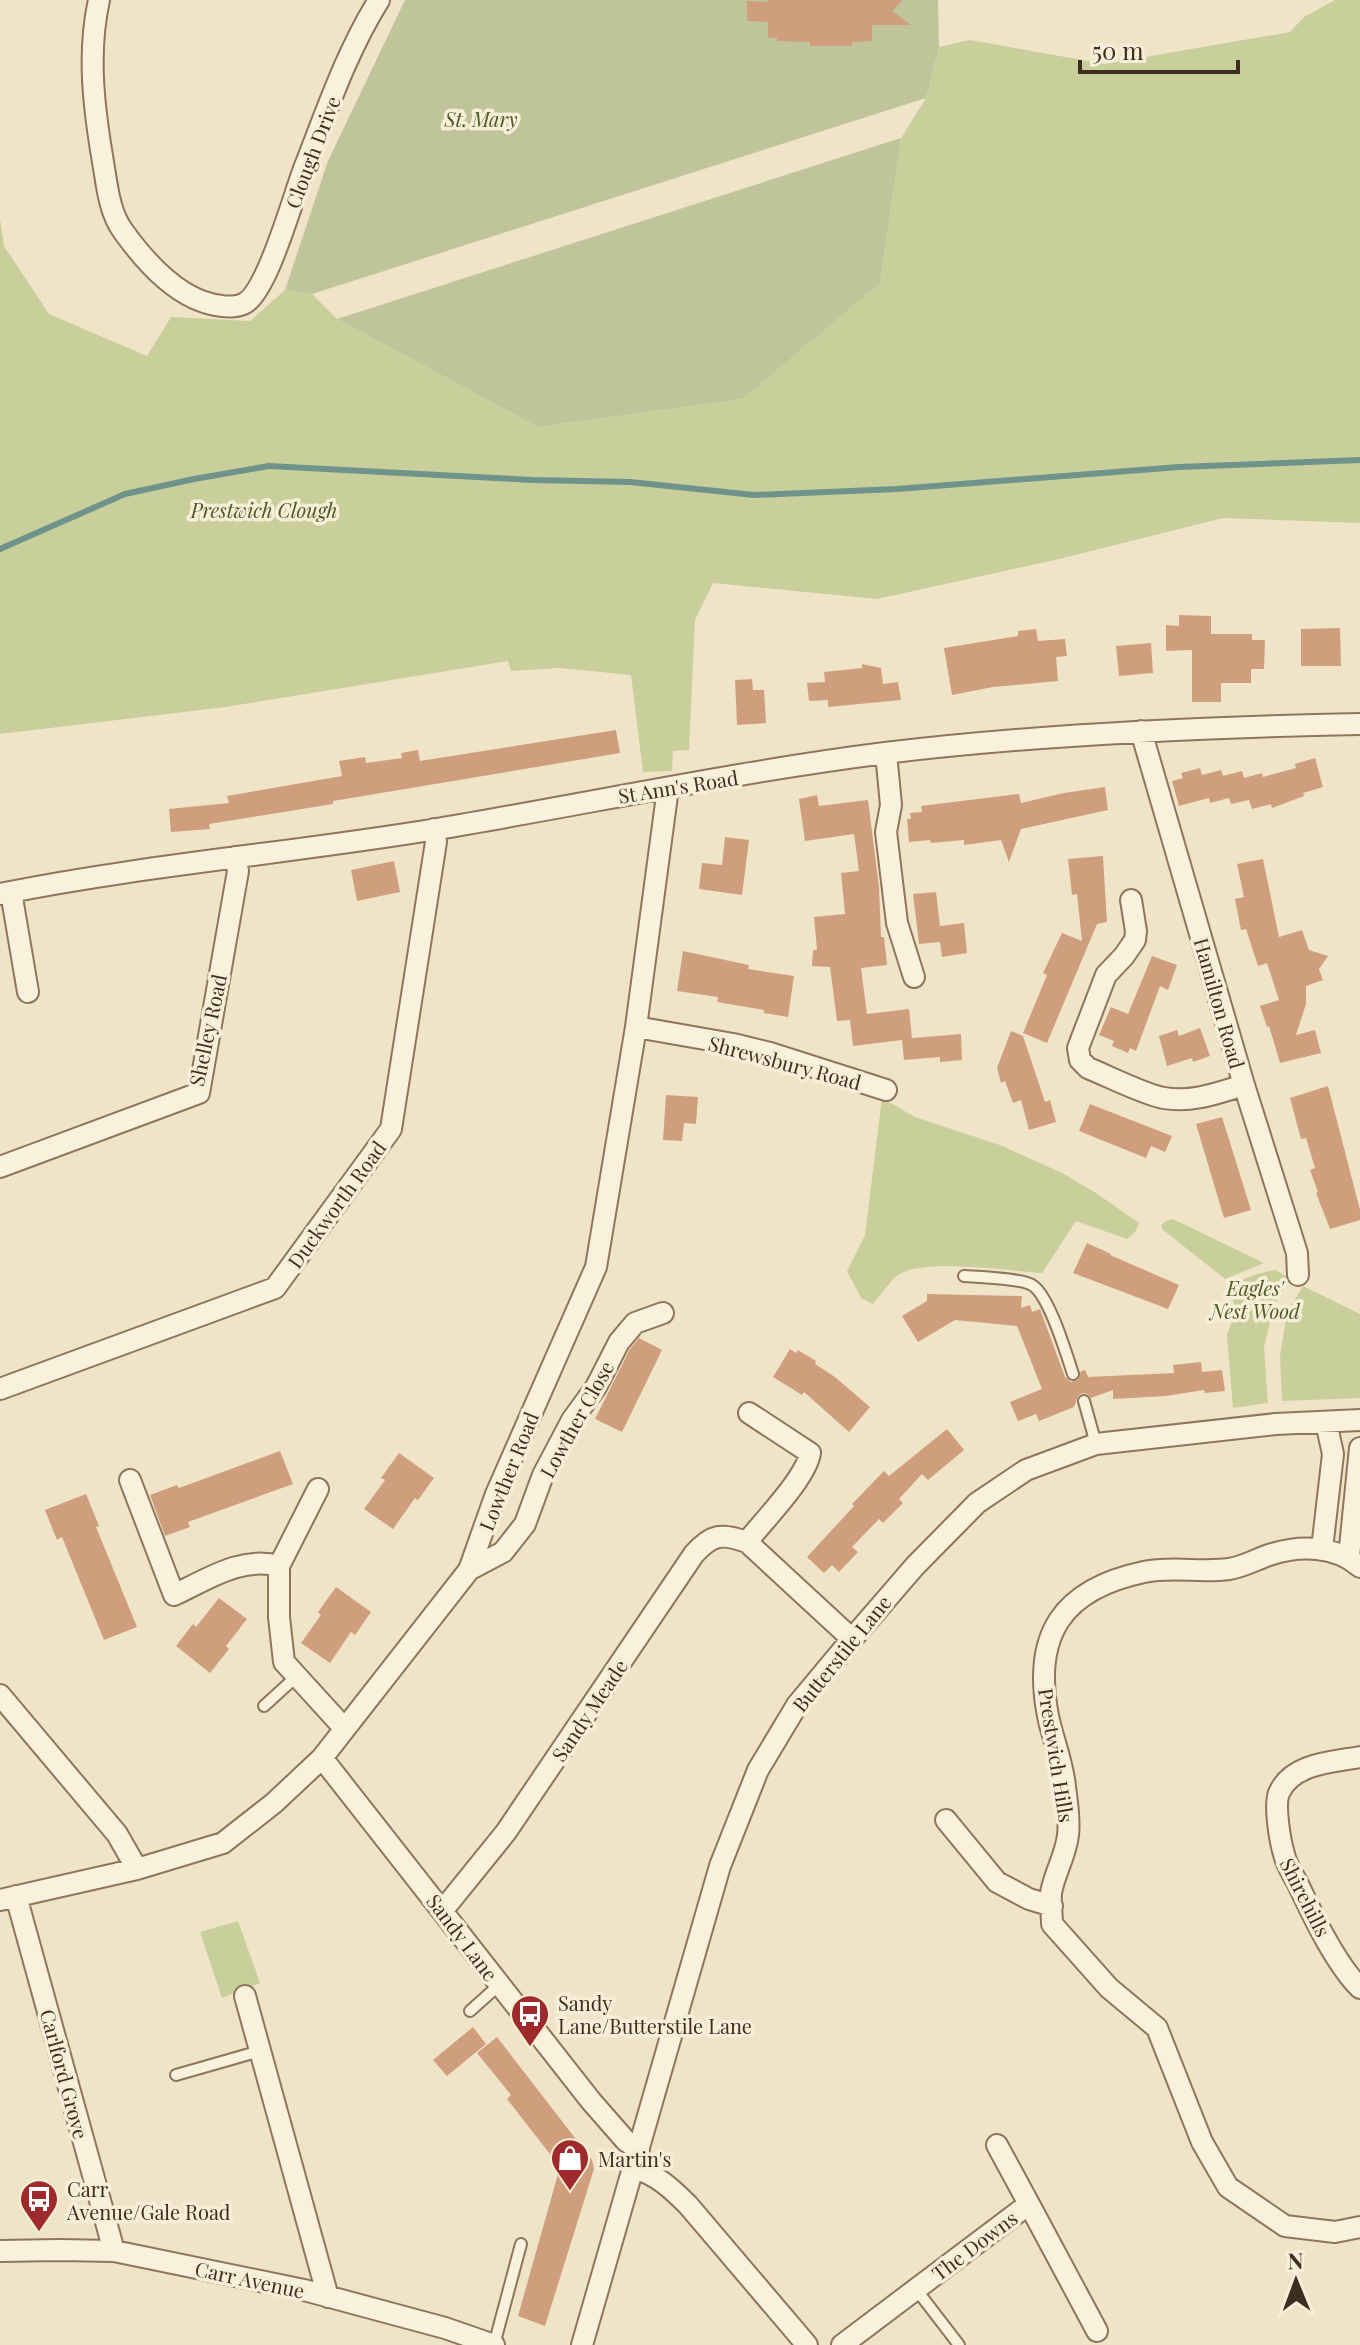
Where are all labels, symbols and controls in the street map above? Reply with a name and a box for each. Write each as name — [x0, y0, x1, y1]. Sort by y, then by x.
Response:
scale bar — [1080, 24, 1238, 74]
text: 50 m — [1092, 34, 1144, 66]
street label: Clough Drive — [278, 92, 346, 212]
park label: St. Mary — [443, 105, 518, 132]
park label: Prestwich Clough — [190, 496, 337, 523]
street label: St Ann's Road — [616, 763, 740, 809]
street label: Hamilton Road — [1188, 934, 1252, 1072]
street label: Shelley Road — [182, 971, 232, 1089]
street label: Shrewsbury Road — [706, 1029, 865, 1095]
street label: Duckworth Road — [281, 1135, 392, 1273]
park label: Eagles' Nest Wood — [1208, 1274, 1301, 1324]
street label: Lowther Close — [533, 1356, 619, 1482]
street label: Lowther Road — [472, 1407, 544, 1534]
street label: Butterstile Lane — [786, 1589, 896, 1717]
street label: Sandy Meade — [545, 1654, 633, 1766]
street label: Prestwich Hills — [1033, 1686, 1081, 1824]
street label: Shirehills — [1275, 1853, 1337, 1941]
street label: Sandy Lane — [421, 1888, 505, 1986]
place label: Sandy Lane/Butterstile Lane — [558, 1989, 752, 2039]
bus stop icon: Sandy Lane/Butterstile Lane — [509, 1993, 551, 2048]
street label: Carlford Grove — [35, 2006, 95, 2142]
shop icon: Martin's — [549, 2137, 591, 2192]
place label: Martin's — [598, 2145, 671, 2172]
place label: Carr Avenue/Gale Road — [66, 2175, 231, 2225]
bus stop icon: Carr Avenue/Gale Road — [18, 2178, 60, 2233]
street label: The Downs — [926, 2204, 1022, 2286]
north arrow — [1256, 2241, 1336, 2321]
text: N — [1287, 2245, 1304, 2275]
street label: Carr Avenue — [193, 2254, 307, 2304]

